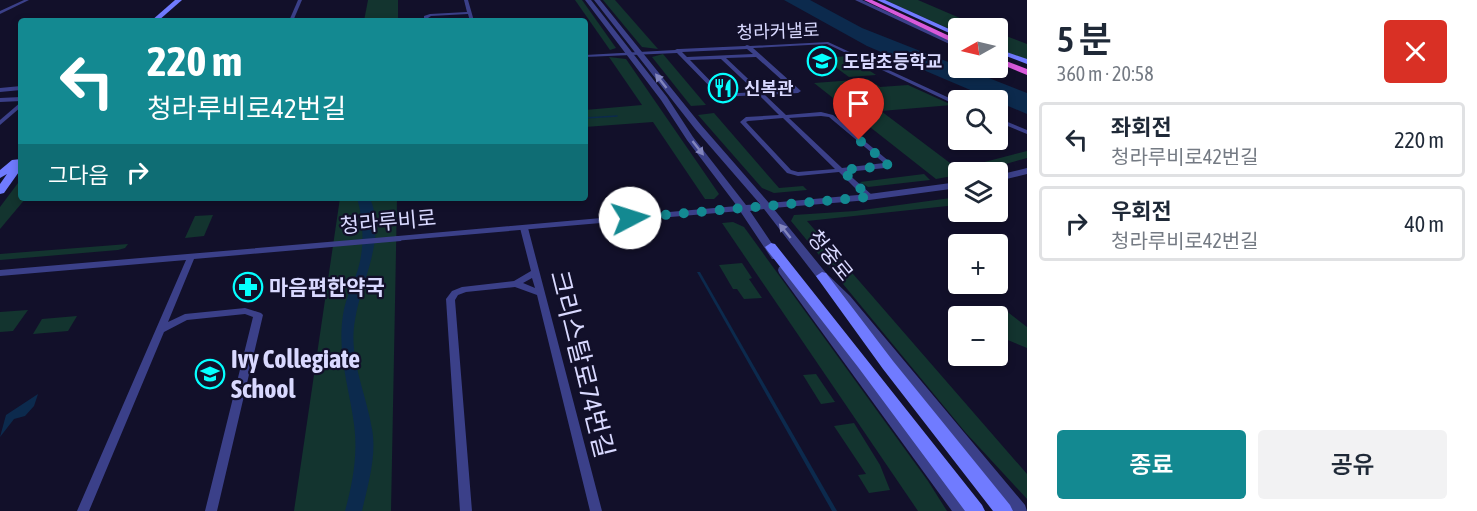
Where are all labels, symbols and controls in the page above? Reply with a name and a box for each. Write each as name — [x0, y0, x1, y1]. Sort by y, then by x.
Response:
north arrow — [948, 18, 1008, 78]
map controls — [948, 18, 1008, 366]
text: 5 분 — [1057, 18, 1112, 60]
street label: 청라커낼로 — [736, 19, 820, 43]
button: close — [1384, 20, 1447, 83]
text: 220 m — [147, 37, 242, 85]
icon: left — [48, 42, 126, 120]
school or university icon: 도담초등학교 — [806, 45, 838, 77]
place label: 도담초등학교 — [843, 51, 942, 72]
text: 360 m · 20:58 — [1057, 62, 1154, 85]
restaurant icon: 신복관 — [707, 72, 739, 104]
one-way arrow — [656, 73, 668, 88]
place label: 신복관 — [744, 78, 794, 99]
pin — [833, 78, 884, 140]
icon: arrive — [842, 87, 875, 120]
button: search — [948, 90, 1008, 150]
text: 청라루비로42번길 — [147, 93, 346, 124]
text: 좌회전 — [1111, 114, 1172, 140]
icon: left — [1060, 123, 1093, 156]
text: 220 m — [1394, 127, 1444, 153]
one-way arrow — [691, 141, 703, 156]
text: 청라루비로42번길 — [1111, 145, 1259, 168]
icon: right — [121, 156, 154, 189]
text: 그다음 — [48, 162, 109, 188]
button: layers — [948, 162, 1008, 222]
position arrow — [598, 186, 662, 250]
text: 우회전 — [1111, 198, 1172, 224]
street label: 청라루비로 — [339, 205, 437, 237]
icon: right — [1060, 207, 1093, 240]
text: 40 m — [1404, 211, 1444, 237]
one-way arrow — [779, 224, 792, 239]
street label: 청중로 — [803, 225, 859, 285]
text: 청라루비로42번길 — [1111, 229, 1259, 252]
button: + — [948, 234, 1008, 294]
street label: 크리스탈로74번길 — [544, 267, 620, 461]
pharmacy icon: 마음편한약국 — [232, 271, 264, 303]
place label: 마음편한약국 — [269, 275, 385, 299]
button: − — [948, 306, 1008, 366]
place label: Ivy Collegiate School — [231, 344, 360, 404]
school or university icon: Ivy Collegiate School — [194, 358, 226, 390]
button: 종료 — [1057, 430, 1246, 499]
button: 공유 — [1258, 430, 1447, 499]

